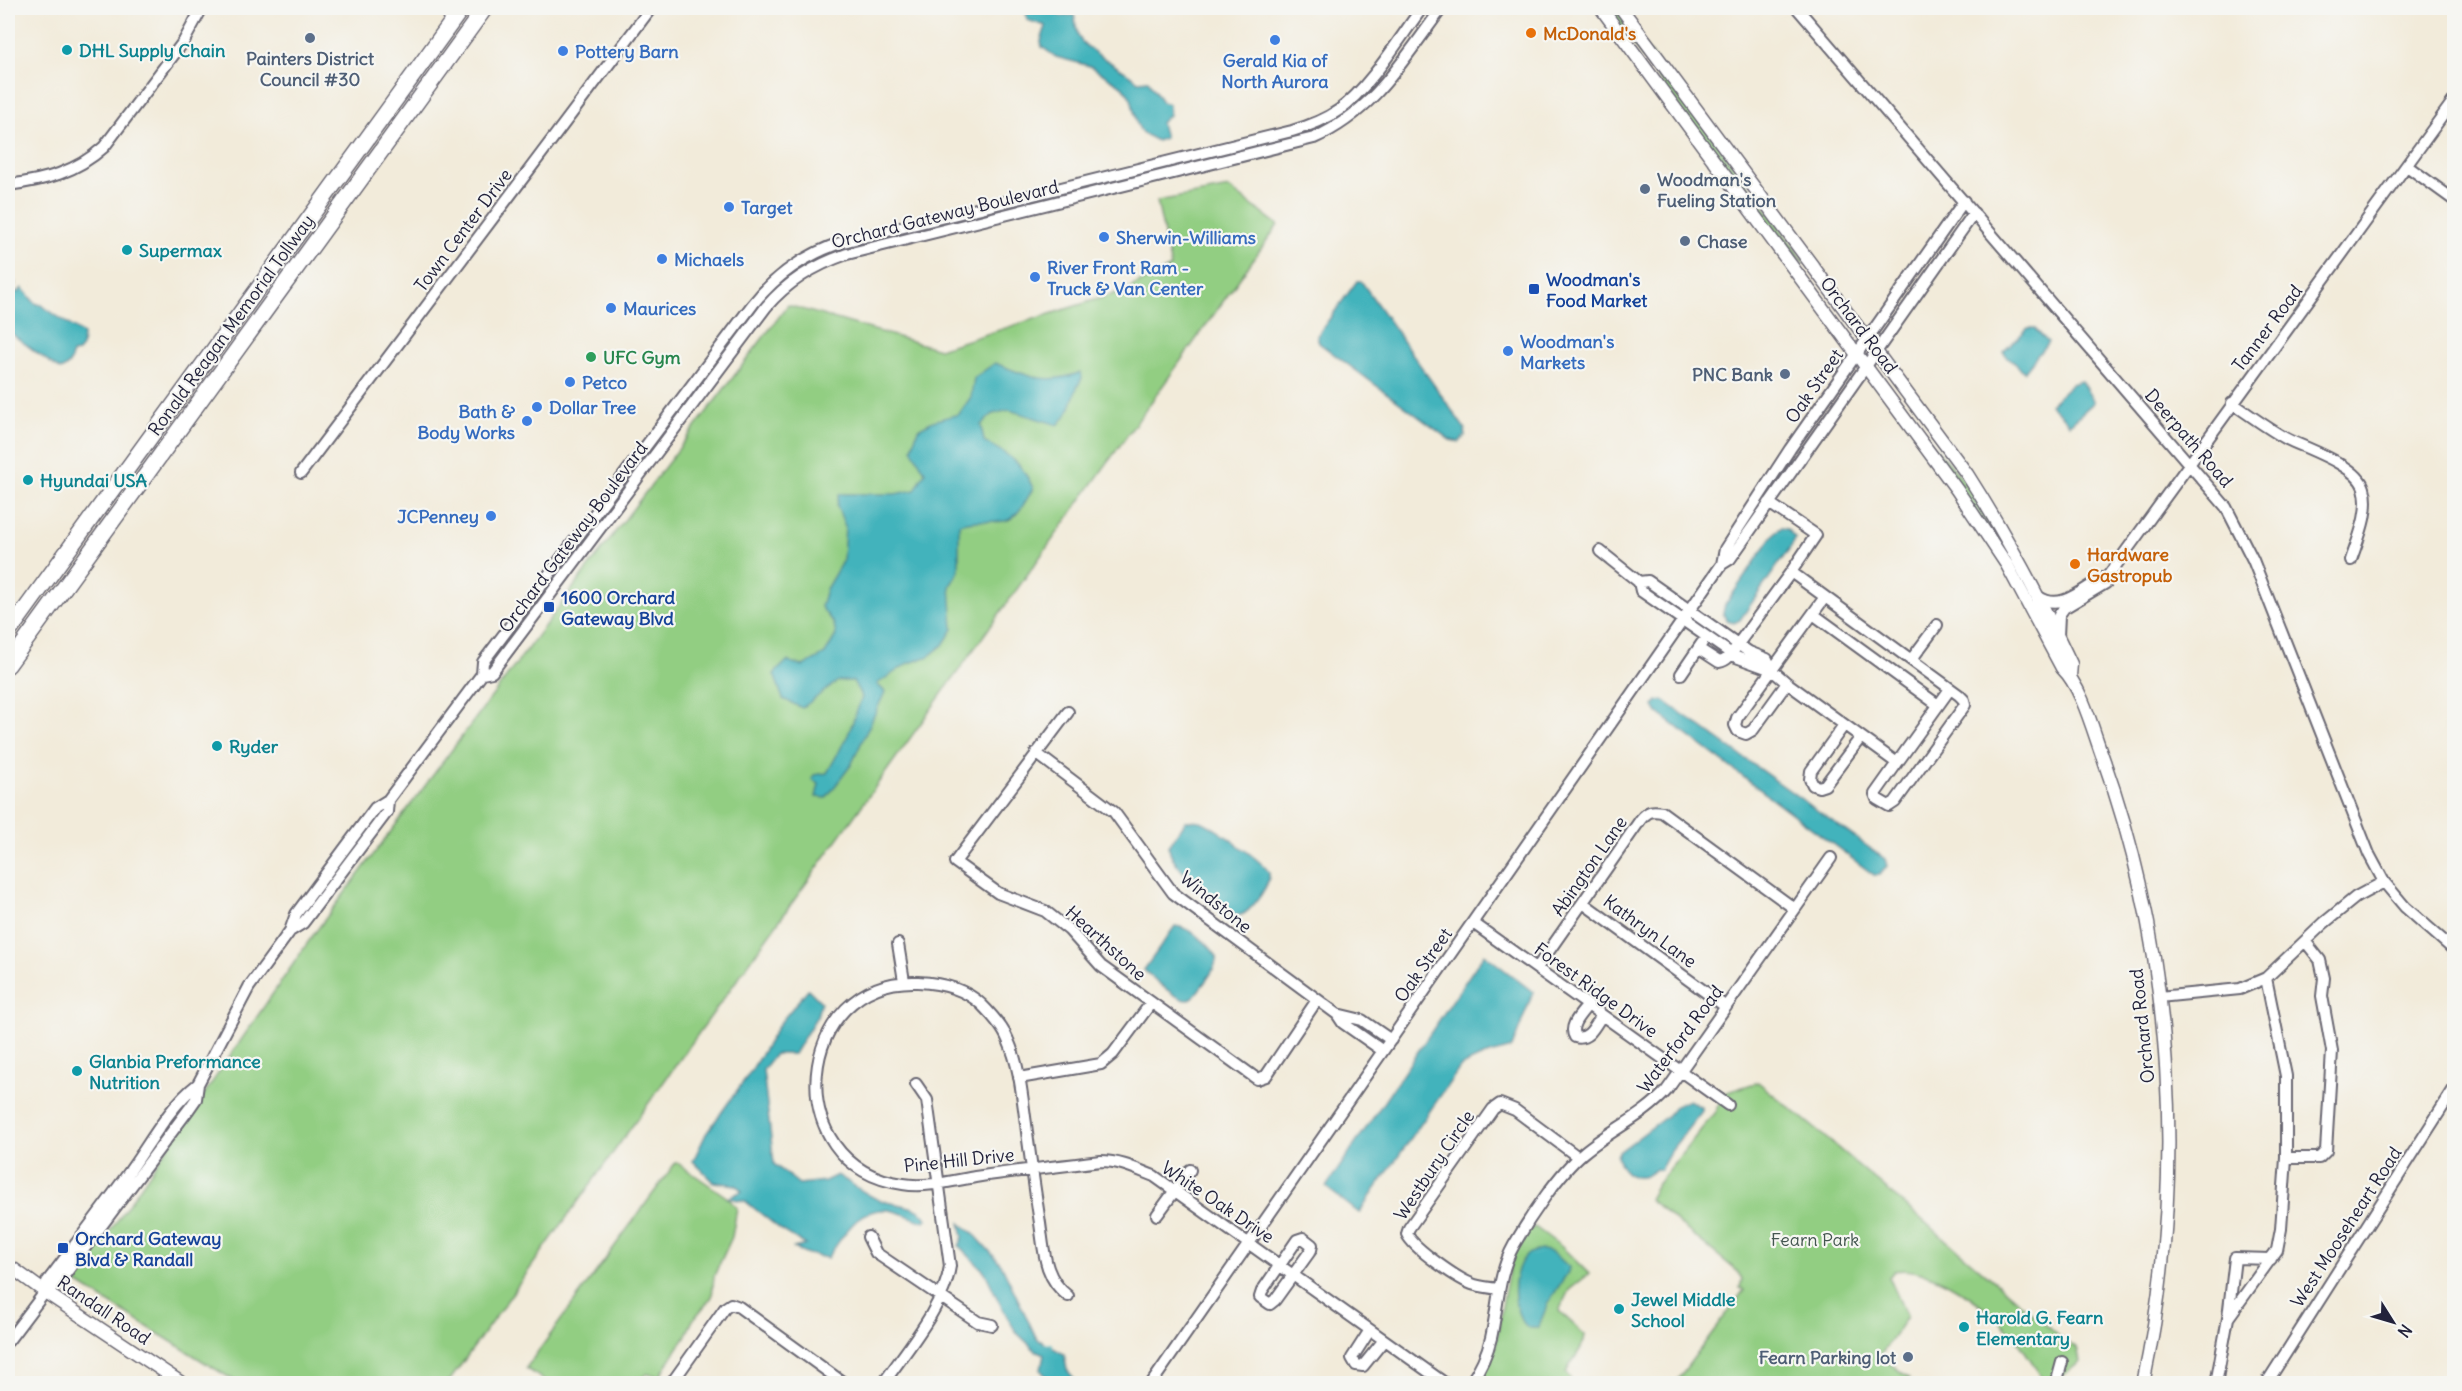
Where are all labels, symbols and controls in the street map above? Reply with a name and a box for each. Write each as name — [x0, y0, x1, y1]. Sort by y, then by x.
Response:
place label: McDonald's — [1543, 22, 1636, 45]
marker: McDonald's — [1524, 26, 1538, 40]
marker: Painters District Council #30 — [303, 31, 317, 45]
marker: Gerald Kia of North Aurora — [1268, 33, 1282, 47]
place label: DHL Supply Chain — [79, 39, 226, 62]
place label: Pottery Barn — [575, 40, 679, 63]
marker: DHL Supply Chain — [60, 43, 74, 57]
marker: Pottery Barn — [556, 44, 570, 58]
place label: Painters District Council #30 — [246, 47, 375, 91]
place label: Gerald Kia of North Aurora — [1221, 49, 1329, 93]
street label: Town Center Drive — [409, 164, 517, 296]
place label: Woodman's Fueling Station — [1657, 168, 1777, 212]
street label: Orchard Gateway Boulevard — [829, 175, 1061, 253]
marker: Woodman's Fueling Station — [1638, 182, 1652, 196]
place label: Target — [741, 196, 793, 219]
marker: Target — [722, 200, 736, 214]
street label: Ronald Reagan Memorial Tollway — [143, 210, 319, 440]
place label: Sherwin-Williams — [1116, 226, 1256, 249]
marker: Sherwin-Williams — [1097, 230, 1111, 244]
place label: Chase — [1697, 230, 1748, 253]
marker: Chase — [1678, 234, 1692, 248]
place label: Supermax — [139, 239, 222, 262]
marker: Supermax — [120, 243, 134, 257]
place label: Michaels — [674, 248, 744, 271]
marker: Michaels — [655, 252, 669, 266]
place label: River Front Ram - Truck & Van Center — [1047, 256, 1204, 300]
place label: Woodman's Food Market — [1546, 268, 1648, 312]
marker: River Front Ram - Truck & Van Center — [1028, 270, 1042, 284]
street label: Orchard Road — [1815, 272, 1903, 378]
street label: Tanner Road — [2227, 280, 2307, 376]
marker: Woodman's Food Market — [1527, 282, 1541, 296]
place label: Maurices — [623, 297, 696, 320]
marker: Maurices — [604, 301, 618, 315]
place label: Woodman's Markets — [1520, 330, 1614, 374]
marker: Woodman's Markets — [1501, 344, 1515, 358]
street label: Oak Street — [1780, 344, 1848, 428]
place label: UFC Gym — [603, 346, 681, 369]
marker: UFC Gym — [584, 350, 598, 364]
place label: PNC Bank — [1692, 363, 1773, 386]
marker: PNC Bank — [1778, 367, 1792, 381]
place label: Petco — [582, 371, 627, 394]
marker: Petco — [563, 375, 577, 389]
street label: Deerpath Road — [2140, 384, 2238, 492]
place label: Dollar Tree — [549, 396, 637, 419]
place label: Bath & Body Works — [417, 400, 515, 444]
marker: Dollar Tree — [530, 400, 544, 414]
marker: Bath & Body Works — [520, 414, 534, 428]
street label: Orchard Gateway Boulevard — [494, 437, 653, 637]
place label: Hyundai USA — [40, 469, 148, 492]
marker: Hyundai USA — [21, 473, 35, 487]
place label: JCPenney — [397, 505, 479, 528]
marker: JCPenney — [484, 509, 498, 523]
place label: Hardware Gastropub — [2087, 543, 2173, 587]
marker: Hardware Gastropub — [2068, 557, 2082, 571]
place label: 1600 Orchard Gateway Blvd — [561, 586, 676, 630]
marker: 1600 Orchard Gateway Blvd — [542, 600, 556, 614]
place label: Ryder — [229, 735, 279, 758]
marker: Ryder — [210, 739, 224, 753]
street label: Abington Lane — [1546, 812, 1632, 920]
street label: Windstone — [1175, 866, 1257, 938]
street label: Kathryn Lane — [1599, 889, 1701, 973]
street label: Hearthstone — [1061, 901, 1151, 985]
street label: Oak Street — [1389, 923, 1457, 1007]
street label: Forest Ridge Drive — [1530, 937, 1662, 1043]
street label: Orchard Road — [2125, 967, 2159, 1084]
street label: Waterford Road — [1632, 980, 1728, 1097]
place label: Glanbia Preformance Nutrition — [89, 1050, 261, 1094]
marker: Glanbia Preformance Nutrition — [70, 1064, 84, 1078]
street label: Westbury Circle — [1389, 1106, 1479, 1224]
street label: West Mooseheart Road — [2285, 1142, 2407, 1312]
street label: Pine Hill Drive — [903, 1143, 1015, 1177]
street label: White Oak Drive — [1157, 1156, 1279, 1248]
place label: Orchard Gateway Blvd & Randall — [75, 1227, 221, 1271]
park label: Fearn Park — [1771, 1228, 1859, 1251]
marker: Orchard Gateway Blvd & Randall — [56, 1241, 70, 1255]
street label: Randall Road — [53, 1270, 155, 1350]
place label: Jewel Middle School — [1631, 1288, 1736, 1332]
north arrow — [2363, 1292, 2423, 1352]
marker: Jewel Middle School — [1612, 1302, 1626, 1316]
place label: Harold G. Fearn Elementary — [1976, 1306, 2104, 1350]
marker: Harold G. Fearn Elementary — [1957, 1320, 1971, 1334]
text: N — [2394, 1321, 2416, 1341]
place label: Fearn Parking lot — [1759, 1346, 1897, 1369]
marker: Fearn Parking lot — [1901, 1350, 1915, 1364]

